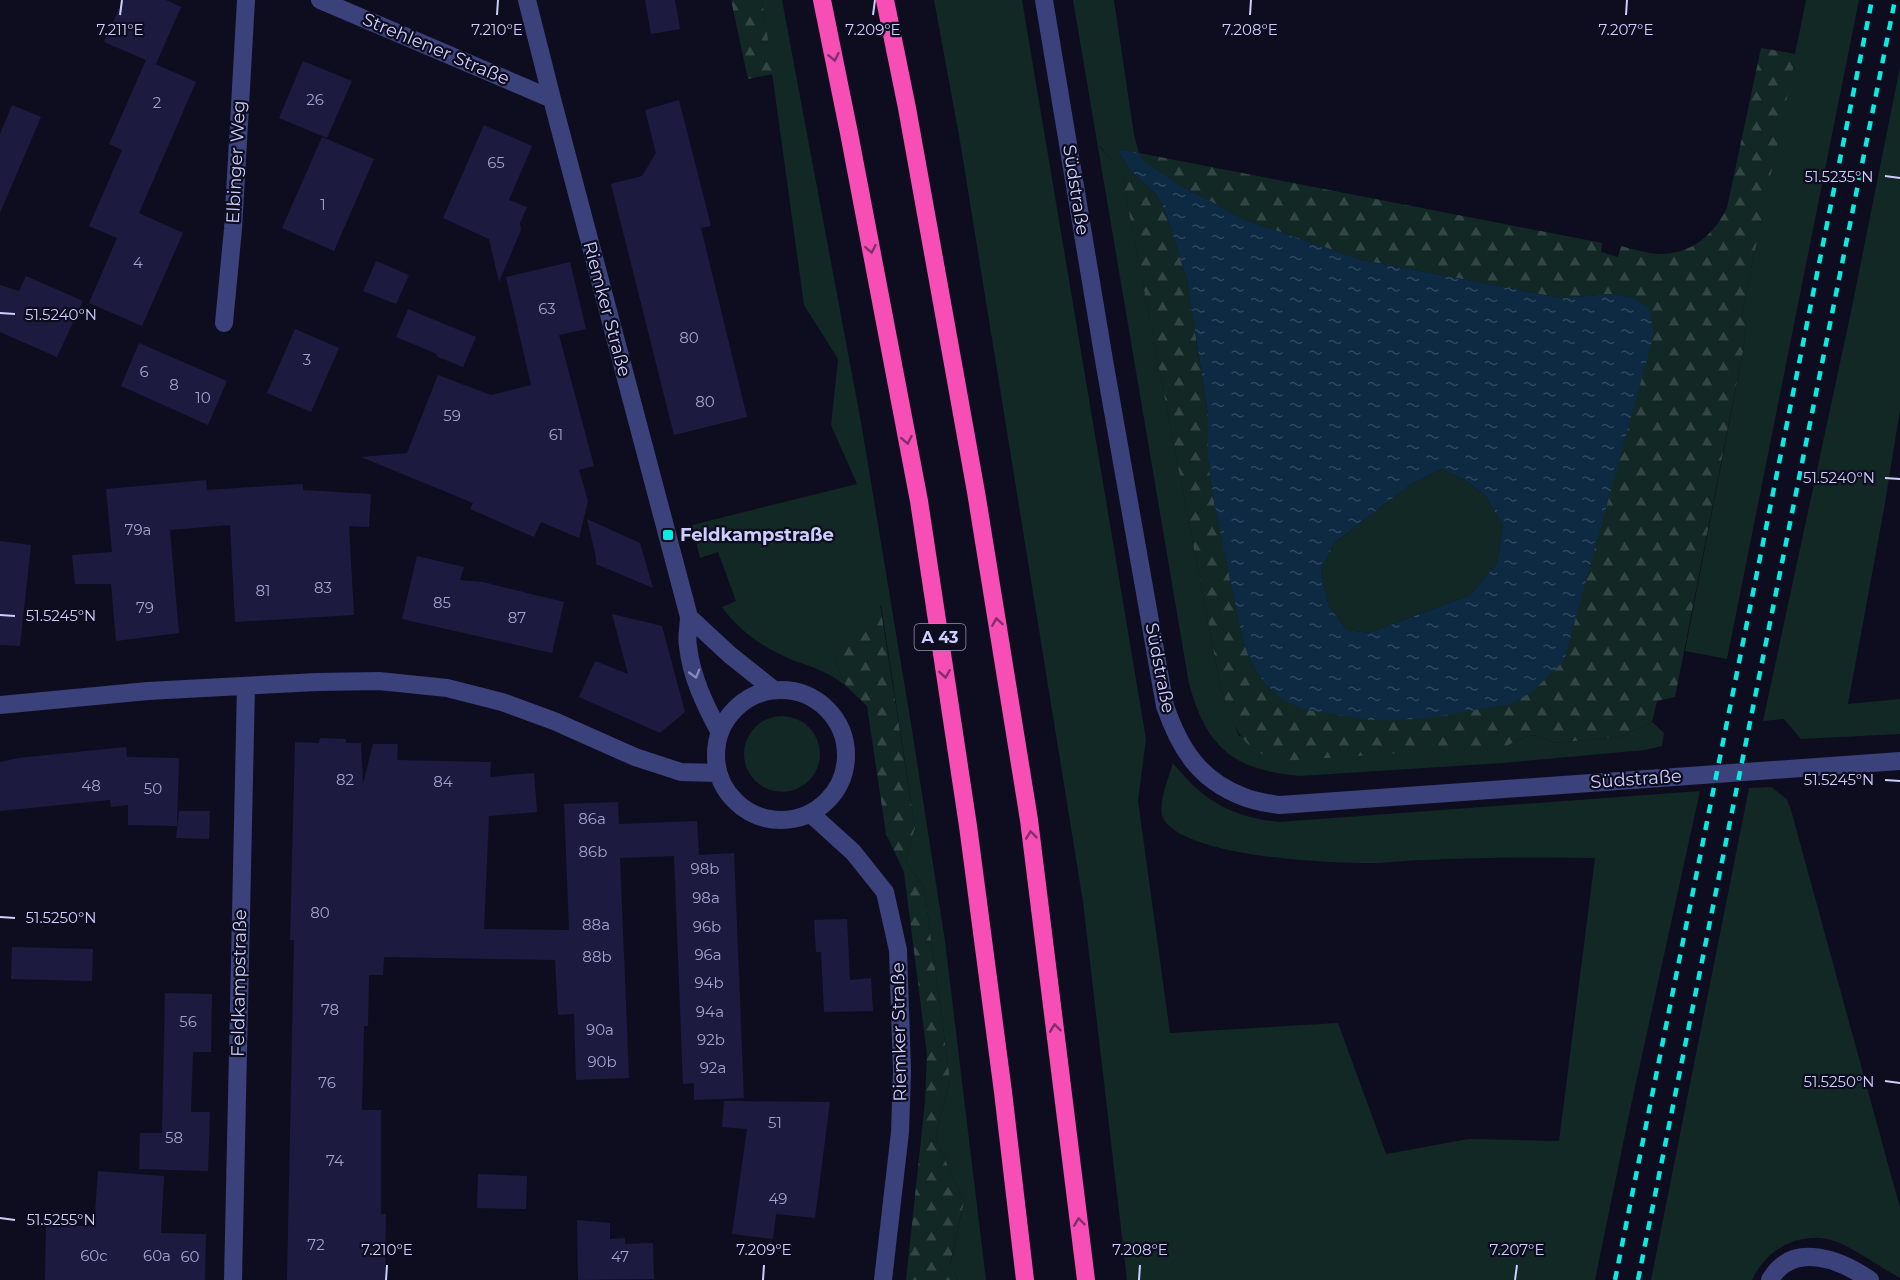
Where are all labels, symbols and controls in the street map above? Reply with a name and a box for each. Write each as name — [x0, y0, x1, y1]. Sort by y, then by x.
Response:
street label: Strehlener Straße — [359, 8, 513, 90]
text: 7.211°E — [96, 20, 144, 39]
text: 7.210°E — [471, 20, 523, 39]
text: 7.209°E — [845, 20, 901, 39]
text: 7.208°E — [1222, 20, 1278, 39]
text: 7.207°E — [1599, 20, 1653, 39]
one-way arrow — [827, 52, 840, 62]
house number: 26 — [306, 90, 324, 109]
house number: 2 — [153, 93, 161, 112]
street label: Elbinger Weg — [222, 100, 250, 224]
street label: Südstraße — [1058, 143, 1094, 237]
house number: 65 — [487, 153, 505, 172]
text: 51.5235°N — [1804, 167, 1874, 186]
house number: 1 — [320, 195, 326, 214]
street label: Riemker Straße — [578, 239, 636, 379]
one-way arrow — [864, 243, 877, 253]
house number: 4 — [133, 253, 143, 272]
house number: 63 — [538, 299, 556, 318]
text: 51.5240°N — [25, 305, 97, 324]
house number: 80 — [679, 328, 699, 347]
house number: 3 — [303, 350, 311, 369]
house number: 6 — [139, 362, 149, 381]
house number: 8 — [169, 375, 179, 394]
house number: 10 — [195, 388, 211, 407]
house number: 80 — [695, 392, 715, 411]
house number: 59 — [443, 406, 461, 425]
house number: 61 — [549, 425, 563, 444]
one-way arrow — [900, 435, 913, 445]
text: 51.5240°N — [1803, 468, 1875, 487]
house number: 79a — [125, 520, 151, 539]
place label: Feldkampstraße — [680, 524, 834, 546]
marker: Feldkampstraße — [661, 528, 675, 542]
house number: 83 — [314, 578, 332, 597]
house number: 81 — [256, 581, 271, 600]
house number: 85 — [433, 593, 451, 612]
house number: 79 — [136, 598, 154, 617]
text: 51.5245°N — [26, 606, 96, 625]
house number: 87 — [508, 608, 526, 627]
one-way arrow — [991, 617, 1004, 627]
street label: Südstraße — [1140, 621, 1180, 715]
road number: A 43 — [914, 624, 966, 650]
one-way arrow — [688, 668, 700, 679]
one-way arrow — [939, 670, 951, 679]
street label: Südstraße — [1590, 765, 1683, 793]
house number: 82 — [336, 770, 354, 789]
text: 51.5245°N — [1804, 770, 1874, 789]
house number: 84 — [433, 772, 453, 791]
house number: 48 — [81, 776, 101, 795]
house number: 50 — [144, 779, 162, 798]
house number: 86a — [578, 809, 606, 828]
one-way arrow — [1025, 830, 1038, 839]
house number: 86b — [579, 842, 607, 861]
house number: 98b — [691, 859, 719, 878]
house number: 98a — [692, 888, 720, 907]
house number: 80 — [310, 903, 330, 922]
text: 51.5250°N — [26, 908, 96, 927]
street label: Feldkampstraße — [227, 909, 251, 1057]
house number: 88a — [582, 915, 610, 934]
house number: 96b — [693, 917, 721, 936]
house number: 96a — [694, 945, 722, 964]
house number: 88b — [582, 947, 612, 966]
street label: Riemker Straße — [887, 962, 911, 1102]
house number: 94b — [694, 973, 724, 992]
house number: 78 — [321, 1000, 339, 1019]
house number: 94a — [696, 1002, 724, 1021]
house number: 56 — [179, 1012, 197, 1031]
house number: 90a — [586, 1020, 614, 1039]
one-way arrow — [1049, 1024, 1062, 1033]
house number: 92b — [697, 1030, 725, 1049]
house number: 90b — [587, 1052, 617, 1071]
house number: 92a — [700, 1058, 726, 1077]
text: 51.5250°N — [1804, 1072, 1874, 1091]
house number: 76 — [318, 1073, 336, 1092]
house number: 51 — [768, 1113, 782, 1132]
house number: 58 — [165, 1128, 183, 1147]
house number: 74 — [326, 1151, 344, 1170]
house number: 49 — [769, 1189, 787, 1208]
text: 51.5255°N — [26, 1210, 96, 1229]
one-way arrow — [1073, 1217, 1086, 1227]
house number: 72 — [307, 1235, 325, 1254]
text: 7.210°E — [361, 1240, 413, 1259]
text: 7.209°E — [736, 1240, 792, 1259]
text: 7.208°E — [1112, 1240, 1168, 1259]
text: 7.207°E — [1490, 1240, 1544, 1259]
house number: 60c — [80, 1246, 108, 1265]
house number: 60a — [143, 1246, 171, 1265]
house number: 60 — [180, 1247, 200, 1266]
house number: 47 — [611, 1247, 629, 1266]

